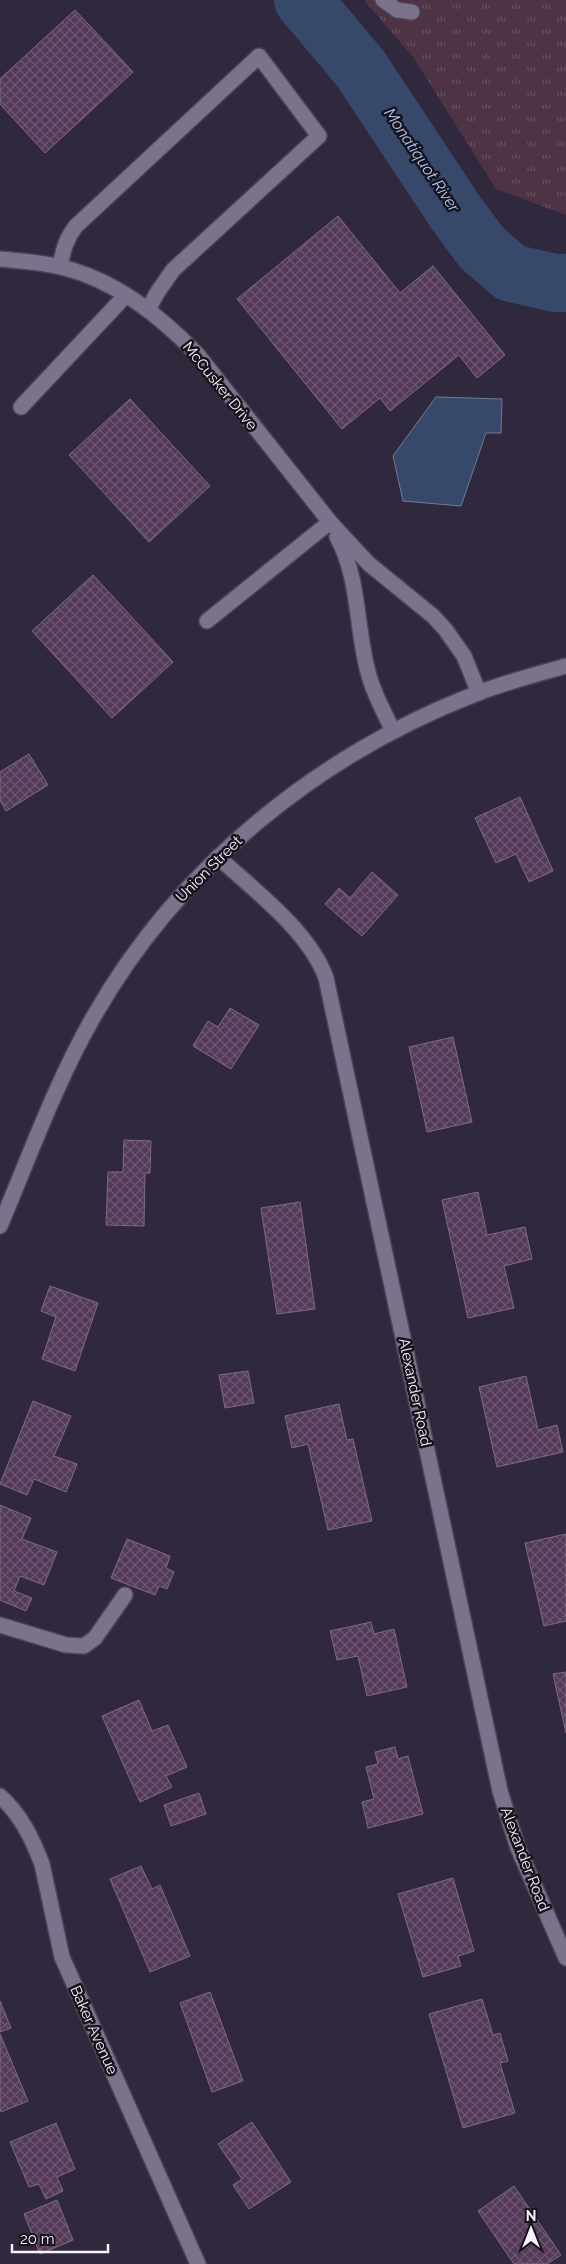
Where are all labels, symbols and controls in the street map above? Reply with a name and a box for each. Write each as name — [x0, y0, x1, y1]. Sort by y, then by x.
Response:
water label: Monatiquot River — [380, 104, 464, 216]
street label: McCusker Drive — [179, 338, 261, 434]
street label: Union Street — [172, 832, 246, 906]
street label: Alexander Road — [395, 1336, 435, 1448]
street label: Alexander Road — [497, 1804, 553, 1914]
street label: Baker Avenue — [66, 1983, 122, 2077]
north arrow — [506, 2204, 556, 2254]
text: N — [526, 2208, 536, 2224]
scale bar — [12, 2222, 109, 2254]
text: 20 m — [20, 2230, 55, 2248]

